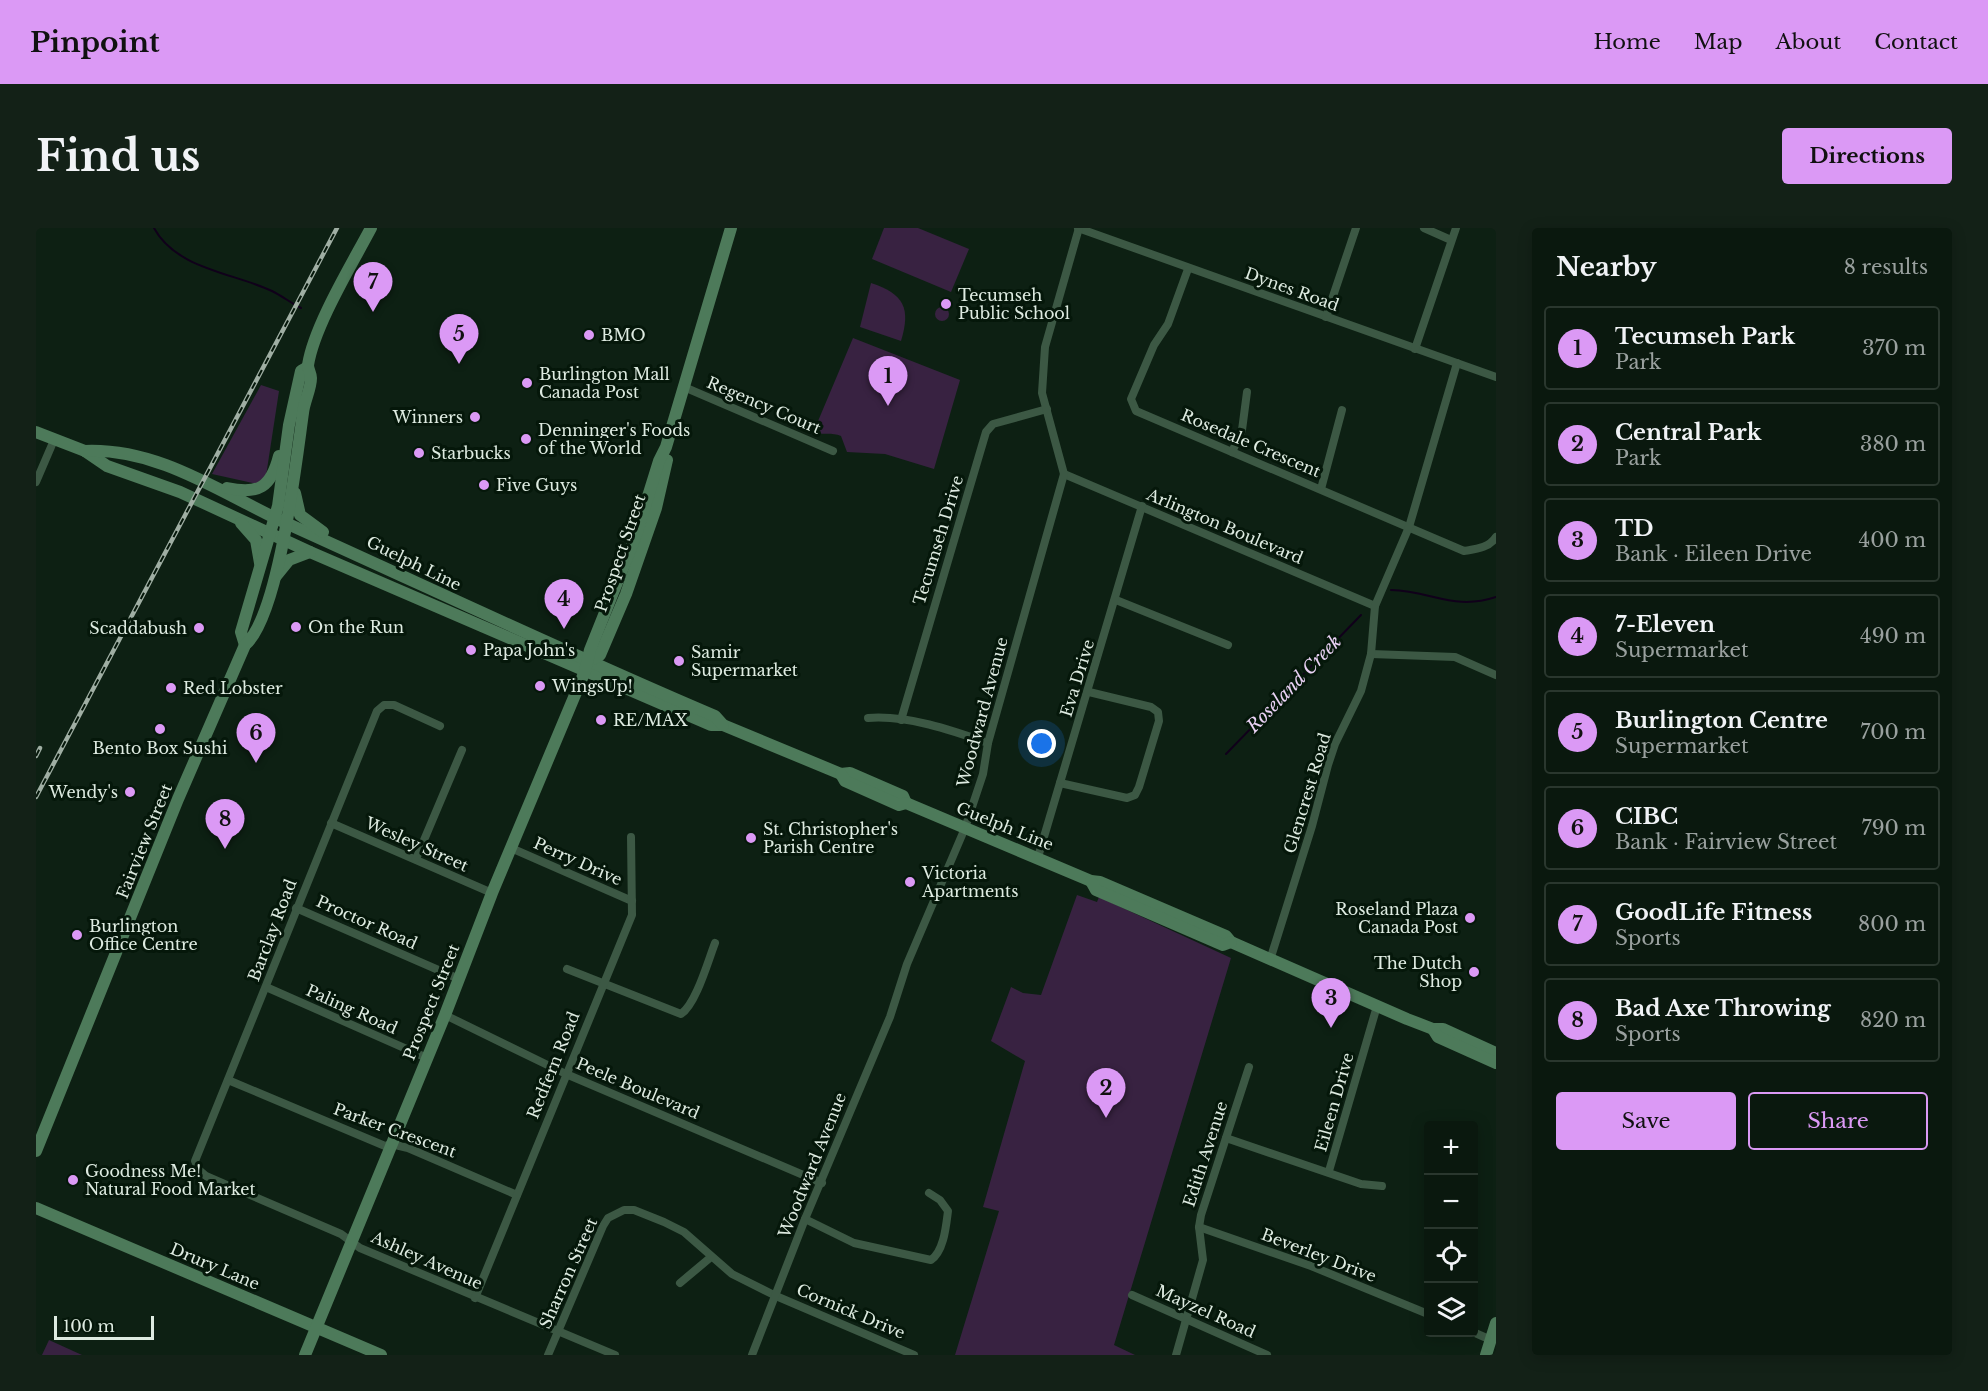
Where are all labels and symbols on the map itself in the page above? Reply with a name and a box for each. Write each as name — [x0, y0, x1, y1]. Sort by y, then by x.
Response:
pin: 7 — [354, 262, 392, 312]
street label: Dynes Road — [1242, 263, 1342, 315]
place label: Tecumseh Public School — [958, 285, 1070, 323]
marker: Tecumseh Public School — [939, 297, 953, 311]
pin: 5 — [440, 314, 478, 364]
place label: BMO — [601, 325, 646, 345]
marker: BMO — [582, 328, 596, 342]
pin: 1 — [868, 356, 908, 406]
place label: Burlington Mall Canada Post — [539, 364, 670, 402]
street label: Regency Court — [704, 372, 824, 438]
marker: Burlington Mall Canada Post — [520, 376, 534, 390]
street label: Rosedale Crescent — [1178, 405, 1324, 481]
place label: Winners — [392, 407, 463, 427]
marker: Winners — [468, 410, 482, 424]
place label: Denninger's Foods of the World — [538, 420, 690, 458]
marker: Denninger's Foods of the World — [519, 432, 533, 446]
place label: Starbucks — [431, 443, 511, 463]
marker: Starbucks — [412, 446, 426, 460]
street label: Tecumseh Drive — [909, 473, 967, 607]
place label: Five Guys — [496, 475, 577, 495]
marker: Five Guys — [477, 478, 491, 492]
street label: Arlington Boulevard — [1143, 484, 1306, 568]
street label: Prospect Street — [590, 491, 650, 615]
street label: Guelph Line — [363, 531, 465, 595]
pin: 4 — [544, 580, 584, 629]
place label: On the Run — [308, 617, 404, 637]
place label: Scaddabush — [89, 618, 187, 638]
marker: On the Run — [289, 620, 303, 634]
marker: Scaddabush — [192, 621, 206, 635]
water label: Roseland Creek — [1241, 631, 1346, 738]
street label: Woodward Avenue — [952, 635, 1012, 790]
street label: Eva Drive — [1056, 637, 1098, 719]
place label: Papa John's — [483, 640, 575, 660]
place label: Samir Supermarket — [691, 642, 798, 680]
marker: Papa John's — [464, 643, 478, 657]
marker: Samir Supermarket — [672, 654, 686, 668]
place label: WingsUp! — [551, 676, 633, 696]
place label: Red Lobster — [183, 678, 283, 698]
marker: WingsUp! — [533, 679, 547, 693]
marker: Red Lobster — [164, 681, 178, 695]
place label: RE/MAX — [613, 710, 688, 730]
marker: RE/MAX — [594, 713, 608, 727]
pin: 6 — [236, 714, 276, 763]
marker: Bento Box Sushi — [153, 722, 167, 736]
your location — [1027, 729, 1056, 758]
street label: Glencrest Road — [1279, 730, 1335, 856]
place label: Bento Box Sushi — [93, 738, 228, 758]
street label: Fairview Street — [112, 781, 176, 901]
place label: Wendy's — [48, 782, 118, 802]
marker: Wendy's — [123, 785, 137, 799]
street label: Guelph Line — [954, 797, 1056, 855]
pin: 8 — [206, 800, 244, 849]
street label: Wesley Street — [361, 812, 472, 876]
place label: St. Christopher's Parish Centre — [763, 819, 898, 857]
marker: St. Christopher's Parish Centre — [744, 831, 758, 845]
street label: Perry Drive — [531, 833, 625, 889]
place label: Victoria Apartments — [921, 863, 1018, 901]
marker: Victoria Apartments — [903, 875, 917, 889]
street label: Barclay Road — [243, 876, 301, 984]
street label: Proctor Road — [313, 891, 421, 953]
place label: Roseland Plaza Canada Post — [1335, 899, 1458, 937]
marker: Roseland Plaza Canada Post — [1463, 911, 1477, 925]
place label: Burlington Office Centre — [89, 916, 198, 954]
marker: Burlington Office Centre — [70, 928, 84, 942]
street label: Prospect Street — [399, 941, 463, 1063]
place label: The Dutch Shop — [1374, 953, 1462, 991]
marker: The Dutch Shop — [1467, 965, 1481, 979]
pin: 3 — [1312, 978, 1350, 1028]
street label: Paling Road — [303, 980, 401, 1038]
street label: Redfern Road — [522, 1008, 584, 1122]
street label: Eileen Drive — [1310, 1050, 1358, 1154]
street label: Peele Boulevard — [573, 1053, 703, 1123]
pin: 2 — [1086, 1068, 1126, 1118]
street label: Woodward Avenue — [773, 1090, 850, 1241]
street label: Parker Crescent — [331, 1099, 459, 1161]
street label: Edith Avenue — [1179, 1099, 1231, 1209]
place label: Goodness Me! Natural Food Market — [85, 1161, 256, 1199]
marker: Goodness Me! Natural Food Market — [66, 1173, 80, 1187]
street label: Sharron Street — [535, 1214, 601, 1332]
street label: Beverley Drive — [1259, 1224, 1379, 1286]
street label: Ashley Avenue — [367, 1226, 486, 1293]
street label: Drury Lane — [167, 1238, 263, 1294]
street label: Cornick Drive — [794, 1279, 908, 1343]
street label: Mayzel Road — [1153, 1280, 1259, 1342]
scale bar — [54, 1313, 154, 1340]

